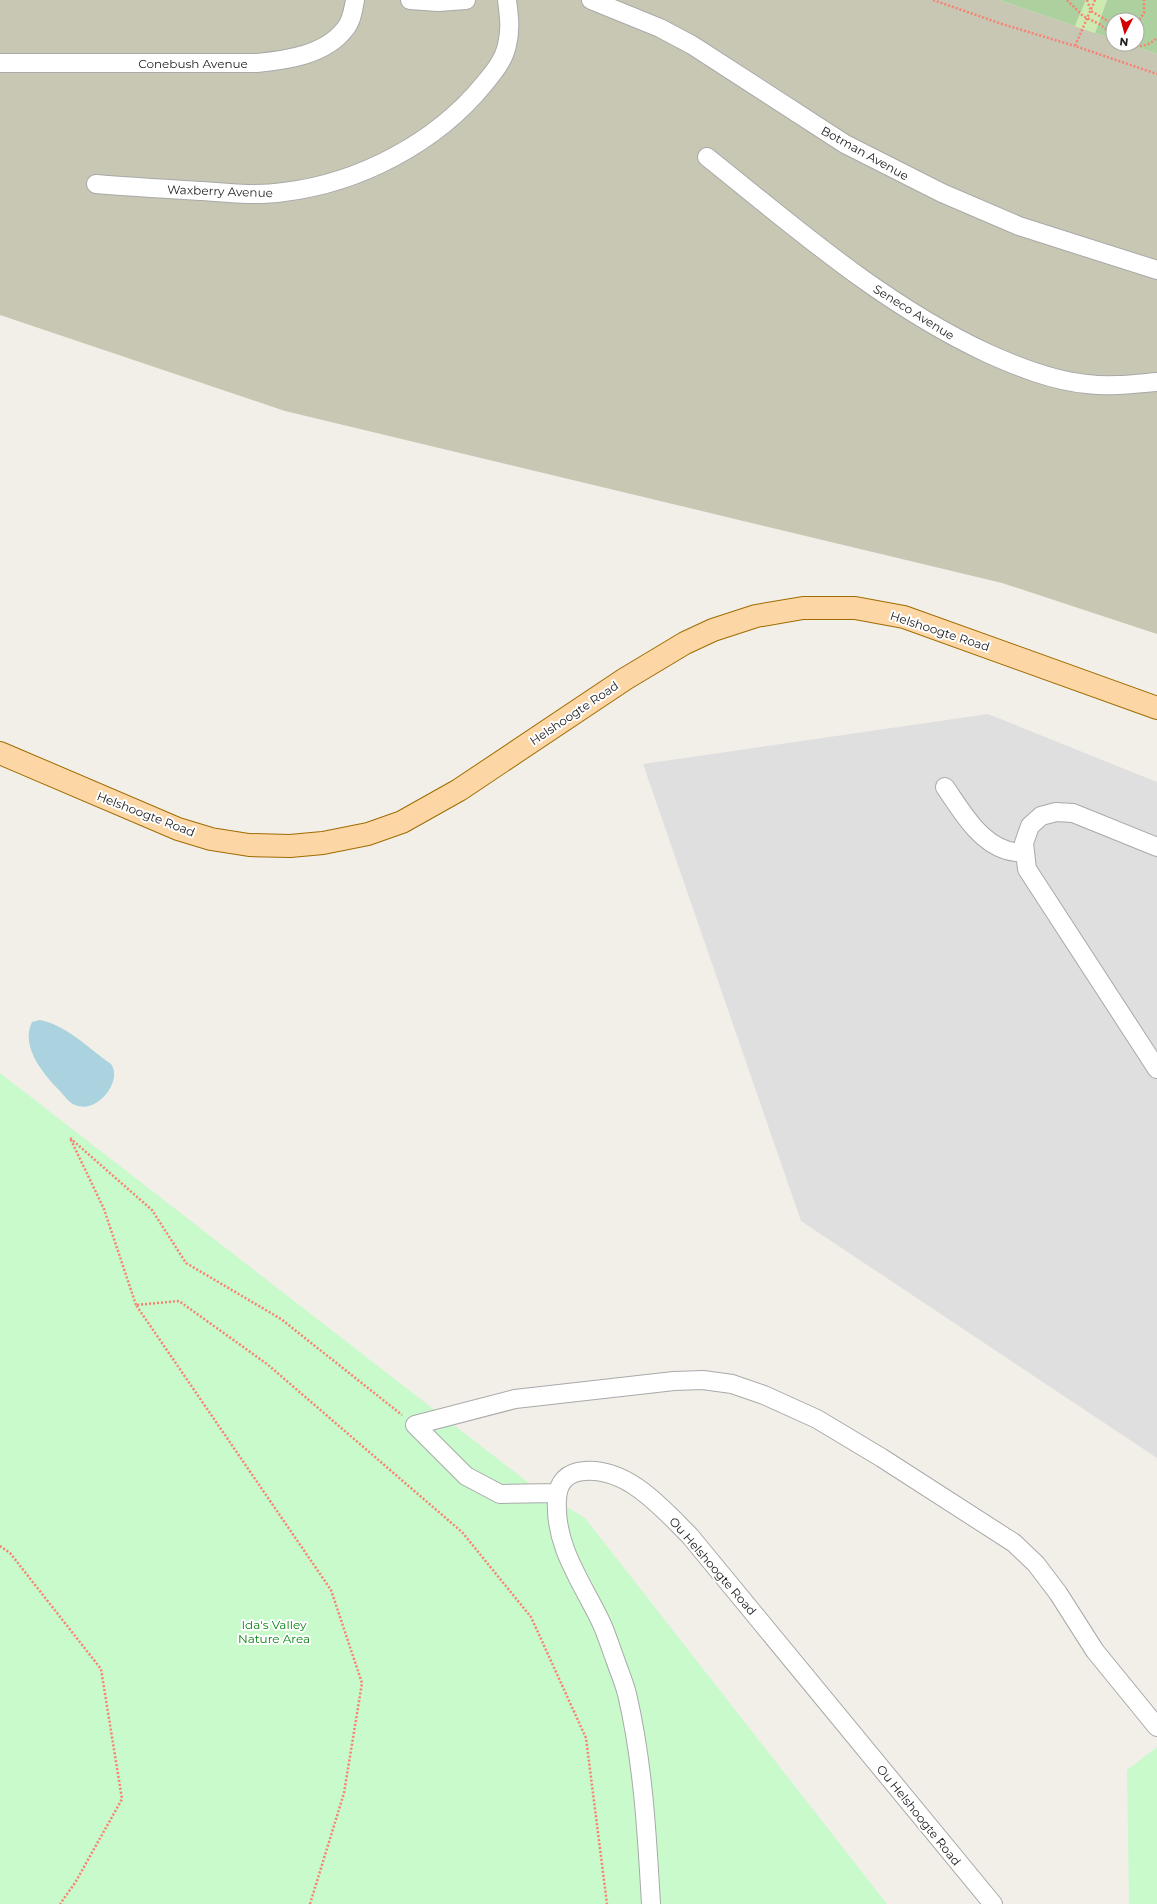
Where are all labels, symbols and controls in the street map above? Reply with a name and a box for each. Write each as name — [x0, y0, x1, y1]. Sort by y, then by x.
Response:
north arrow — [1105, 12, 1145, 52]
text: N — [1119, 35, 1129, 49]
street label: Conebush Avenue — [138, 56, 248, 71]
street label: Botman Avenue — [819, 123, 911, 183]
street label: Waxberry Avenue — [167, 182, 273, 200]
street label: Seneco Avenue — [871, 281, 957, 343]
street label: Helshoogte Road — [888, 608, 992, 654]
street label: Helshoogte Road — [527, 678, 621, 748]
street label: Helshoogte Road — [95, 788, 197, 840]
street label: Ou Helshoogte Road — [666, 1514, 760, 1618]
park label: Ida's Valley Nature Area — [238, 1617, 310, 1646]
street label: Ou Helshoogte Road — [874, 1762, 964, 1868]

